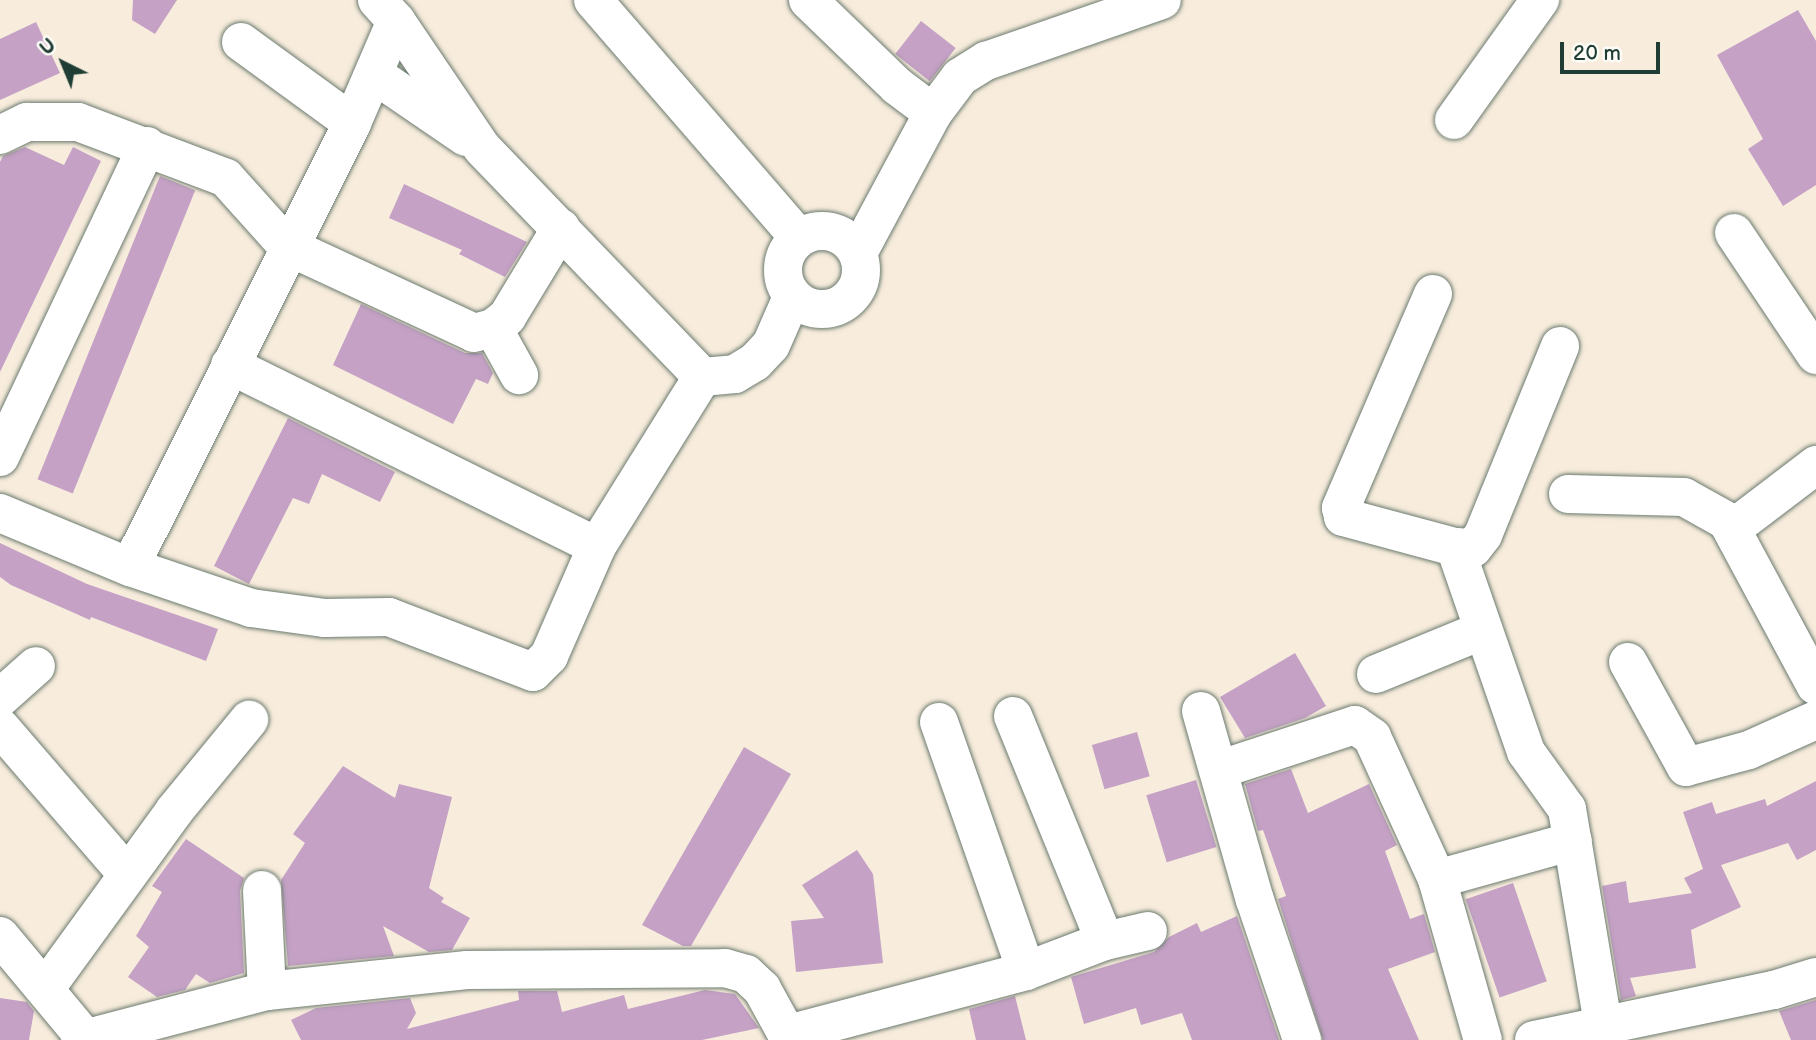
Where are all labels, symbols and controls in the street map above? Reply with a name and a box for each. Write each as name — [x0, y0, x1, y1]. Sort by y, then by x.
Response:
north arrow — [28, 28, 98, 98]
scale bar — [1564, 28, 1664, 72]
text: U — [36, 34, 61, 60]
text: 20 m — [1573, 41, 1621, 66]

